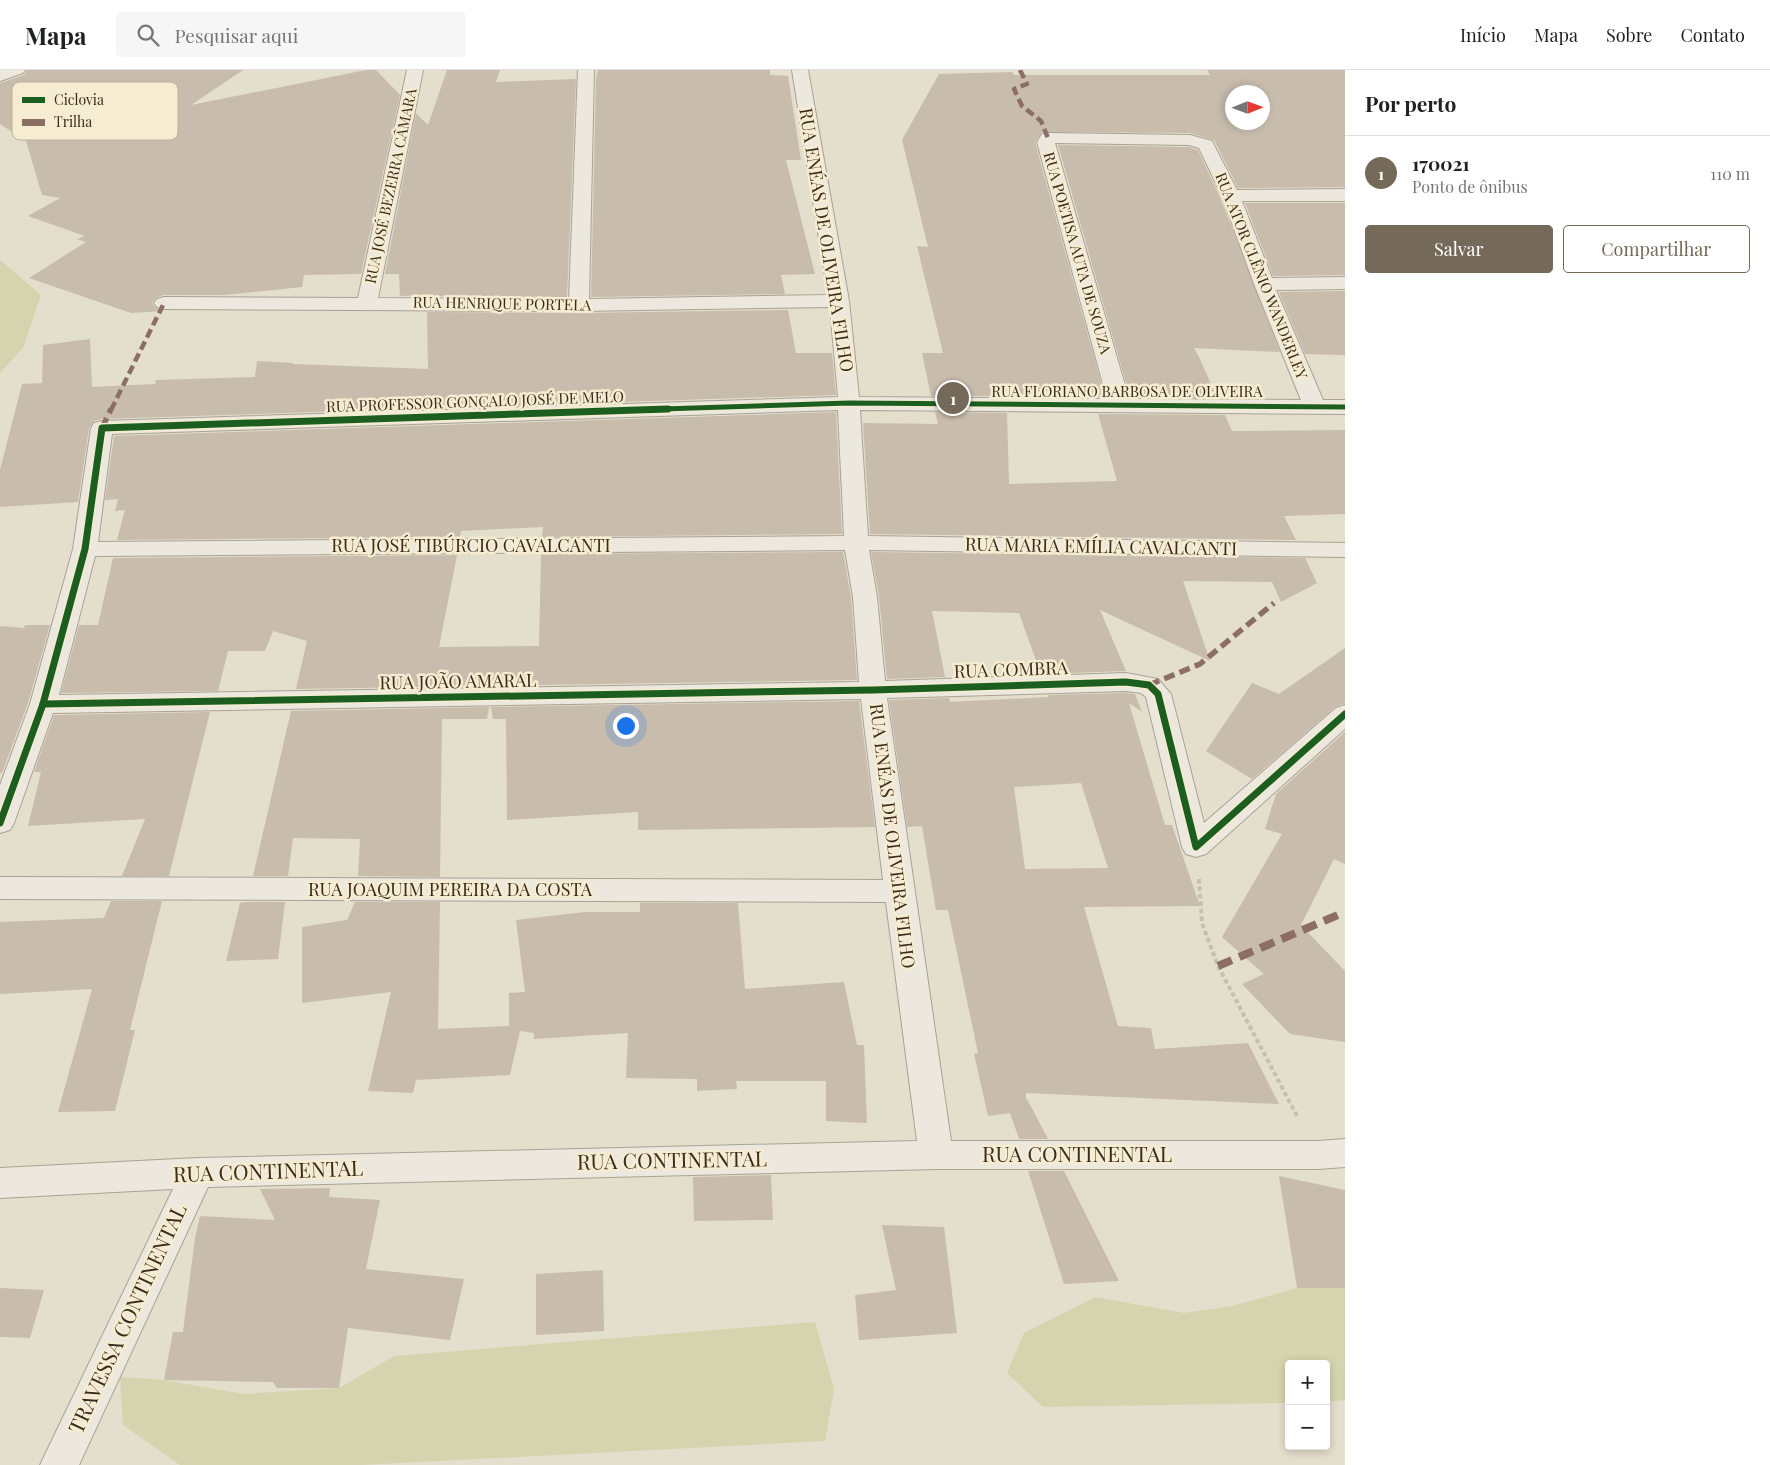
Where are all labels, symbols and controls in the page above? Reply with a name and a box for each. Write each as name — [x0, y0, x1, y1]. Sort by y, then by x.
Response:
search box — [116, 12, 466, 57]
text: Mapa — [25, 19, 86, 51]
icon: search — [134, 21, 162, 49]
text: Pesquisar aqui — [174, 22, 298, 48]
text: Início — [1460, 23, 1506, 47]
text: Mapa — [1534, 23, 1578, 47]
text: Sobre — [1606, 23, 1652, 47]
text: Contato — [1680, 23, 1745, 47]
legend — [12, 82, 178, 140]
north arrow — [1225, 85, 1270, 130]
street label: RUA JOSÉ BEZERRA CÂMARA — [360, 86, 421, 285]
text: Por perto — [1365, 89, 1456, 117]
text: Ciclovia — [54, 90, 104, 109]
street label: RUA ENÉAS DE OLIVEIRA FILHO — [794, 106, 860, 374]
text: Trilha — [54, 112, 92, 131]
street label: RUA POETISA AUTA DE SOUZA — [1039, 149, 1117, 357]
text: 170021 — [1412, 150, 1470, 176]
text: 1 — [1378, 163, 1384, 184]
text: 110 m — [1710, 163, 1750, 184]
street label: RUA ATOR CLÊNIO WANDERLEY — [1211, 169, 1313, 382]
text: Ponto de ônibus — [1412, 176, 1528, 197]
button: Salvar — [1365, 225, 1553, 273]
button: Compartilhar — [1563, 225, 1750, 273]
street label: RUA HENRIQUE PORTELA — [413, 291, 592, 315]
pin: 1 — [937, 379, 969, 417]
street label: RUA FLORIANO BARBOSA DE OLIVEIRA — [991, 381, 1263, 401]
street label: RUA PROFESSOR GONÇALO JOSÉ DE MELO — [326, 386, 624, 416]
street label: RUA MARIA EMÍLIA CAVALCANTI — [965, 532, 1237, 560]
street label: RUA JOSÉ TIBÚRCIO CAVALCANTI — [331, 533, 611, 557]
street label: RUA COMBRA — [953, 655, 1069, 683]
street label: RUA JOÃO AMARAL — [379, 668, 537, 694]
street label: RUA ENÉAS DE OLIVEIRA FILHO — [865, 702, 921, 970]
your location — [613, 713, 639, 739]
street label: RUA JOAQUIM PEREIRA DA COSTA — [308, 877, 593, 901]
street label: RUA CONTINENTAL — [982, 1139, 1172, 1167]
street label: RUA CONTINENTAL — [577, 1143, 767, 1175]
street label: RUA CONTINENTAL — [172, 1153, 363, 1187]
street label: TRAVESSA CONTINENTAL — [61, 1199, 192, 1438]
map controls — [1285, 1360, 1330, 1450]
button: + — [1285, 1360, 1330, 1405]
button: − — [1285, 1405, 1330, 1450]

